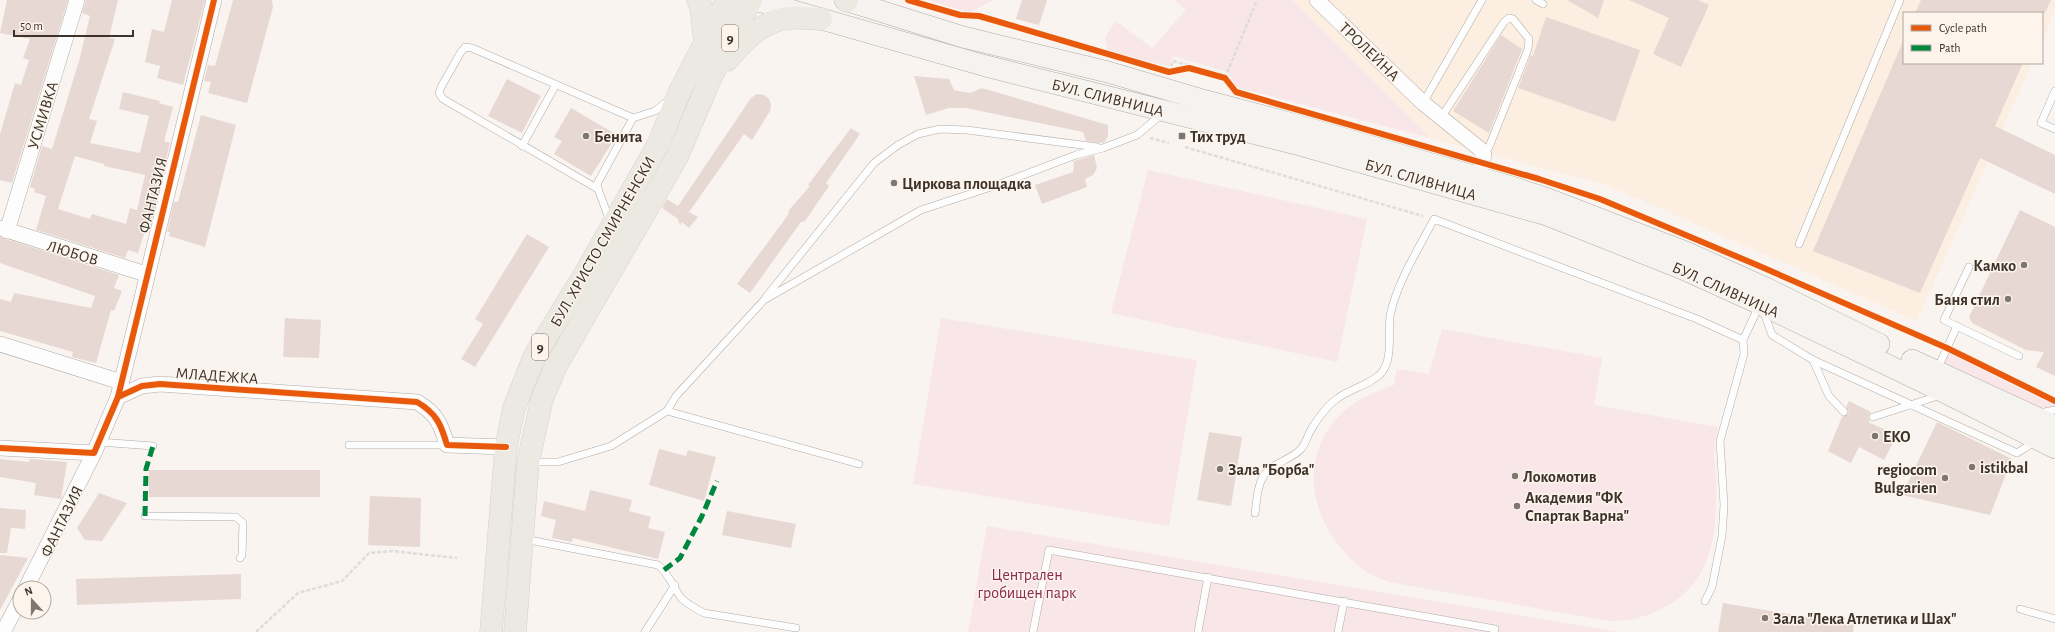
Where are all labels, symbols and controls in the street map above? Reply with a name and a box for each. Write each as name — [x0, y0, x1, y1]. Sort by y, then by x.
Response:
scale bar — [14, 12, 133, 38]
legend — [1903, 12, 2043, 64]
street label: ТРОЛЕЙНА — [1336, 19, 1404, 84]
text: 50 m — [20, 20, 43, 32]
text: Cycle path — [1939, 22, 1987, 35]
road number: 9 — [722, 25, 738, 51]
text: Path — [1939, 42, 1961, 54]
street label: БУЛ. СЛИВНИЦА — [1050, 76, 1166, 120]
street label: УСМИВКА — [25, 79, 61, 151]
place label: Бенита — [594, 129, 643, 145]
place label: Тих труд — [1190, 129, 1246, 146]
marker: Бенита — [581, 131, 591, 141]
marker: Тих труд — [1177, 131, 1187, 141]
street label: БУЛ. ХРИСТО СМИРНЕНСКИ — [547, 154, 658, 329]
street label: ФАНТАЗИЯ — [136, 156, 170, 235]
street label: БУЛ. СЛИВНИЦА — [1363, 156, 1479, 204]
place label: Циркова площадка — [902, 176, 1032, 192]
marker: Циркова площадка — [889, 178, 899, 188]
street label: ЛЮБОВ — [45, 238, 100, 268]
place label: Камко — [1973, 258, 2016, 274]
street label: БУЛ. СЛИВНИЦА — [1670, 259, 1782, 321]
marker: Камко — [2019, 260, 2029, 270]
place label: Баня стил — [1934, 292, 2000, 308]
marker: Баня стил — [2003, 294, 2013, 304]
road number: 9 — [532, 334, 548, 360]
street label: МЛАДЕЖКА — [175, 365, 259, 387]
place label: EKO — [1883, 429, 1910, 445]
marker: EKO — [1870, 431, 1880, 441]
place label: istikbal — [1980, 460, 2028, 476]
place label: Зала "Борба" — [1228, 462, 1315, 478]
place label: regiocom Bulgarien — [1874, 462, 1937, 496]
marker: istikbal — [1967, 462, 1977, 472]
marker: Зала "Борба" — [1215, 464, 1225, 474]
place label: Локомотив — [1523, 469, 1597, 485]
marker: Локомотив — [1510, 471, 1520, 481]
marker: regiocom Bulgarien — [1940, 473, 1950, 483]
street label: ФАНТАЗИЯ — [38, 483, 86, 560]
place label: Академия "ФК Спартак Варна" — [1525, 490, 1629, 524]
marker: Академия "ФК Спартак Варна" — [1512, 501, 1522, 511]
park label: Централен гробищен парк — [978, 567, 1077, 601]
north arrow — [12, 580, 52, 620]
text: N — [23, 585, 34, 598]
place label: Зала "Лека Атлетика и Шах" — [1773, 611, 1957, 627]
marker: Зала "Лека Атлетика и Шах" — [1760, 613, 1770, 623]

